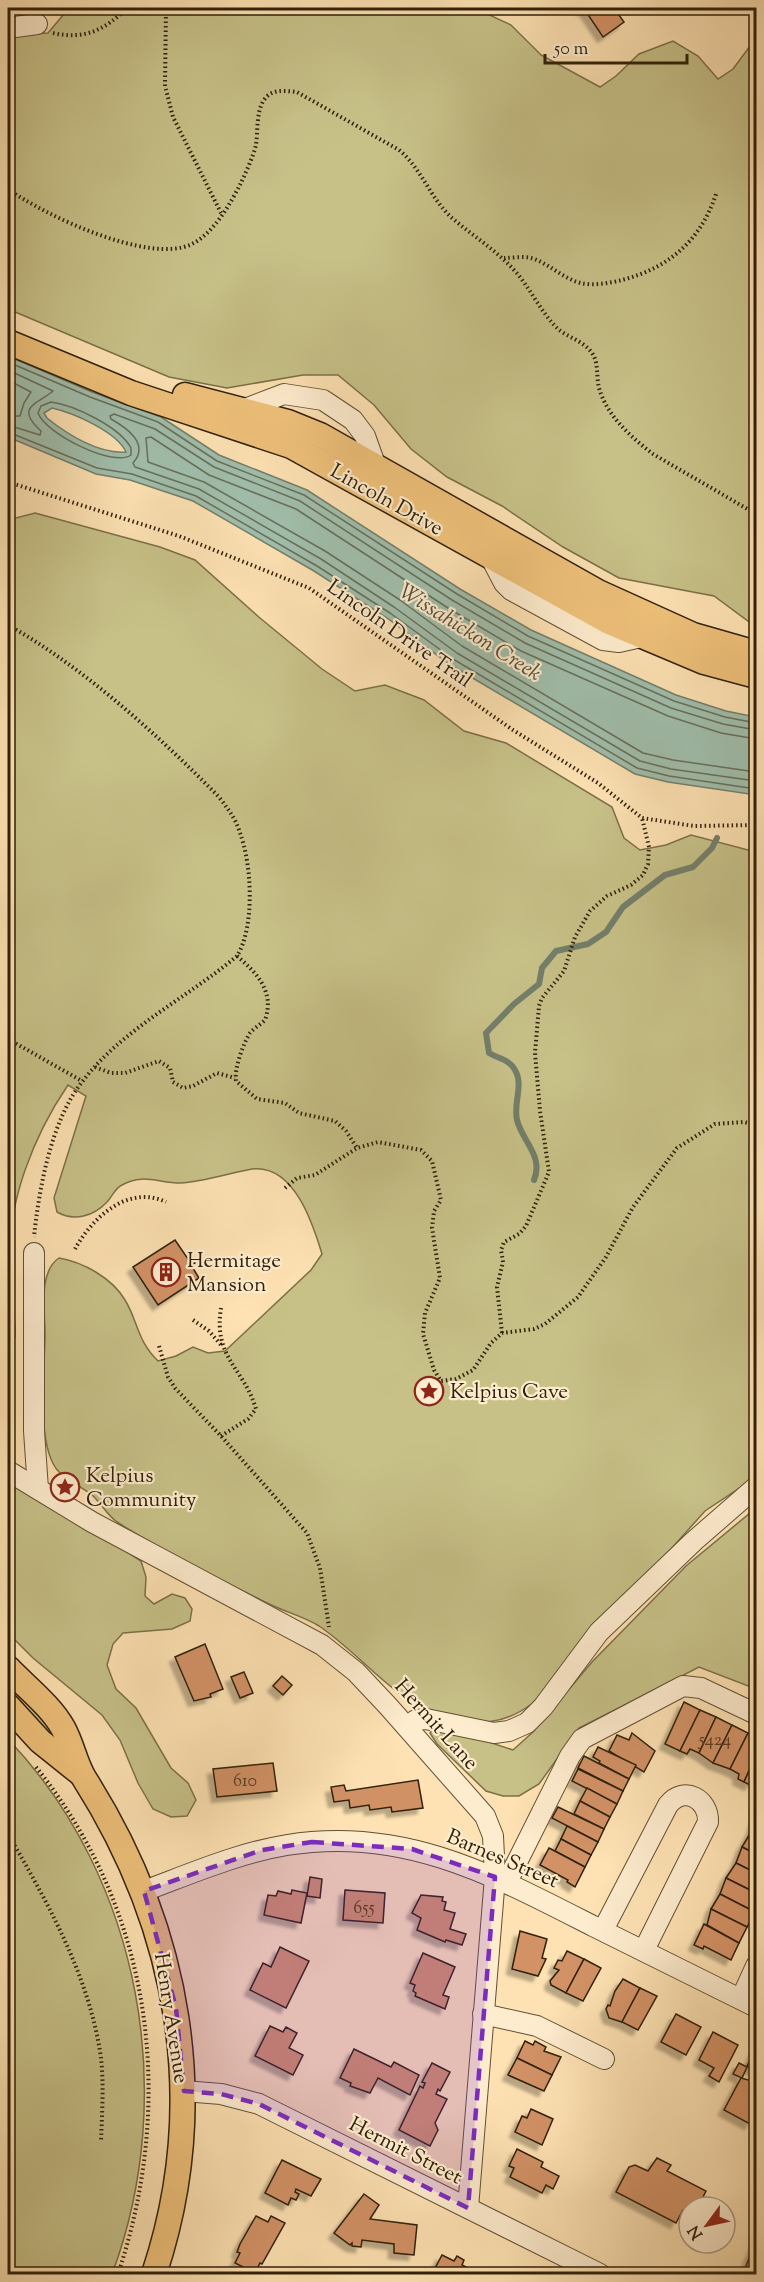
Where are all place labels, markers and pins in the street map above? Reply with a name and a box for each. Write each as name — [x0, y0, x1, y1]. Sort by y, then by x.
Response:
place label: Hermitage Mansion — [187, 1247, 281, 1301]
building icon: Hermitage Mansion — [150, 1256, 182, 1288]
place icon: Kelpius Cave — [413, 1375, 445, 1407]
place label: Kelpius Cave — [450, 1378, 568, 1408]
place label: Kelpius Community — [86, 1462, 197, 1516]
place icon: Kelpius Community — [49, 1471, 81, 1503]

